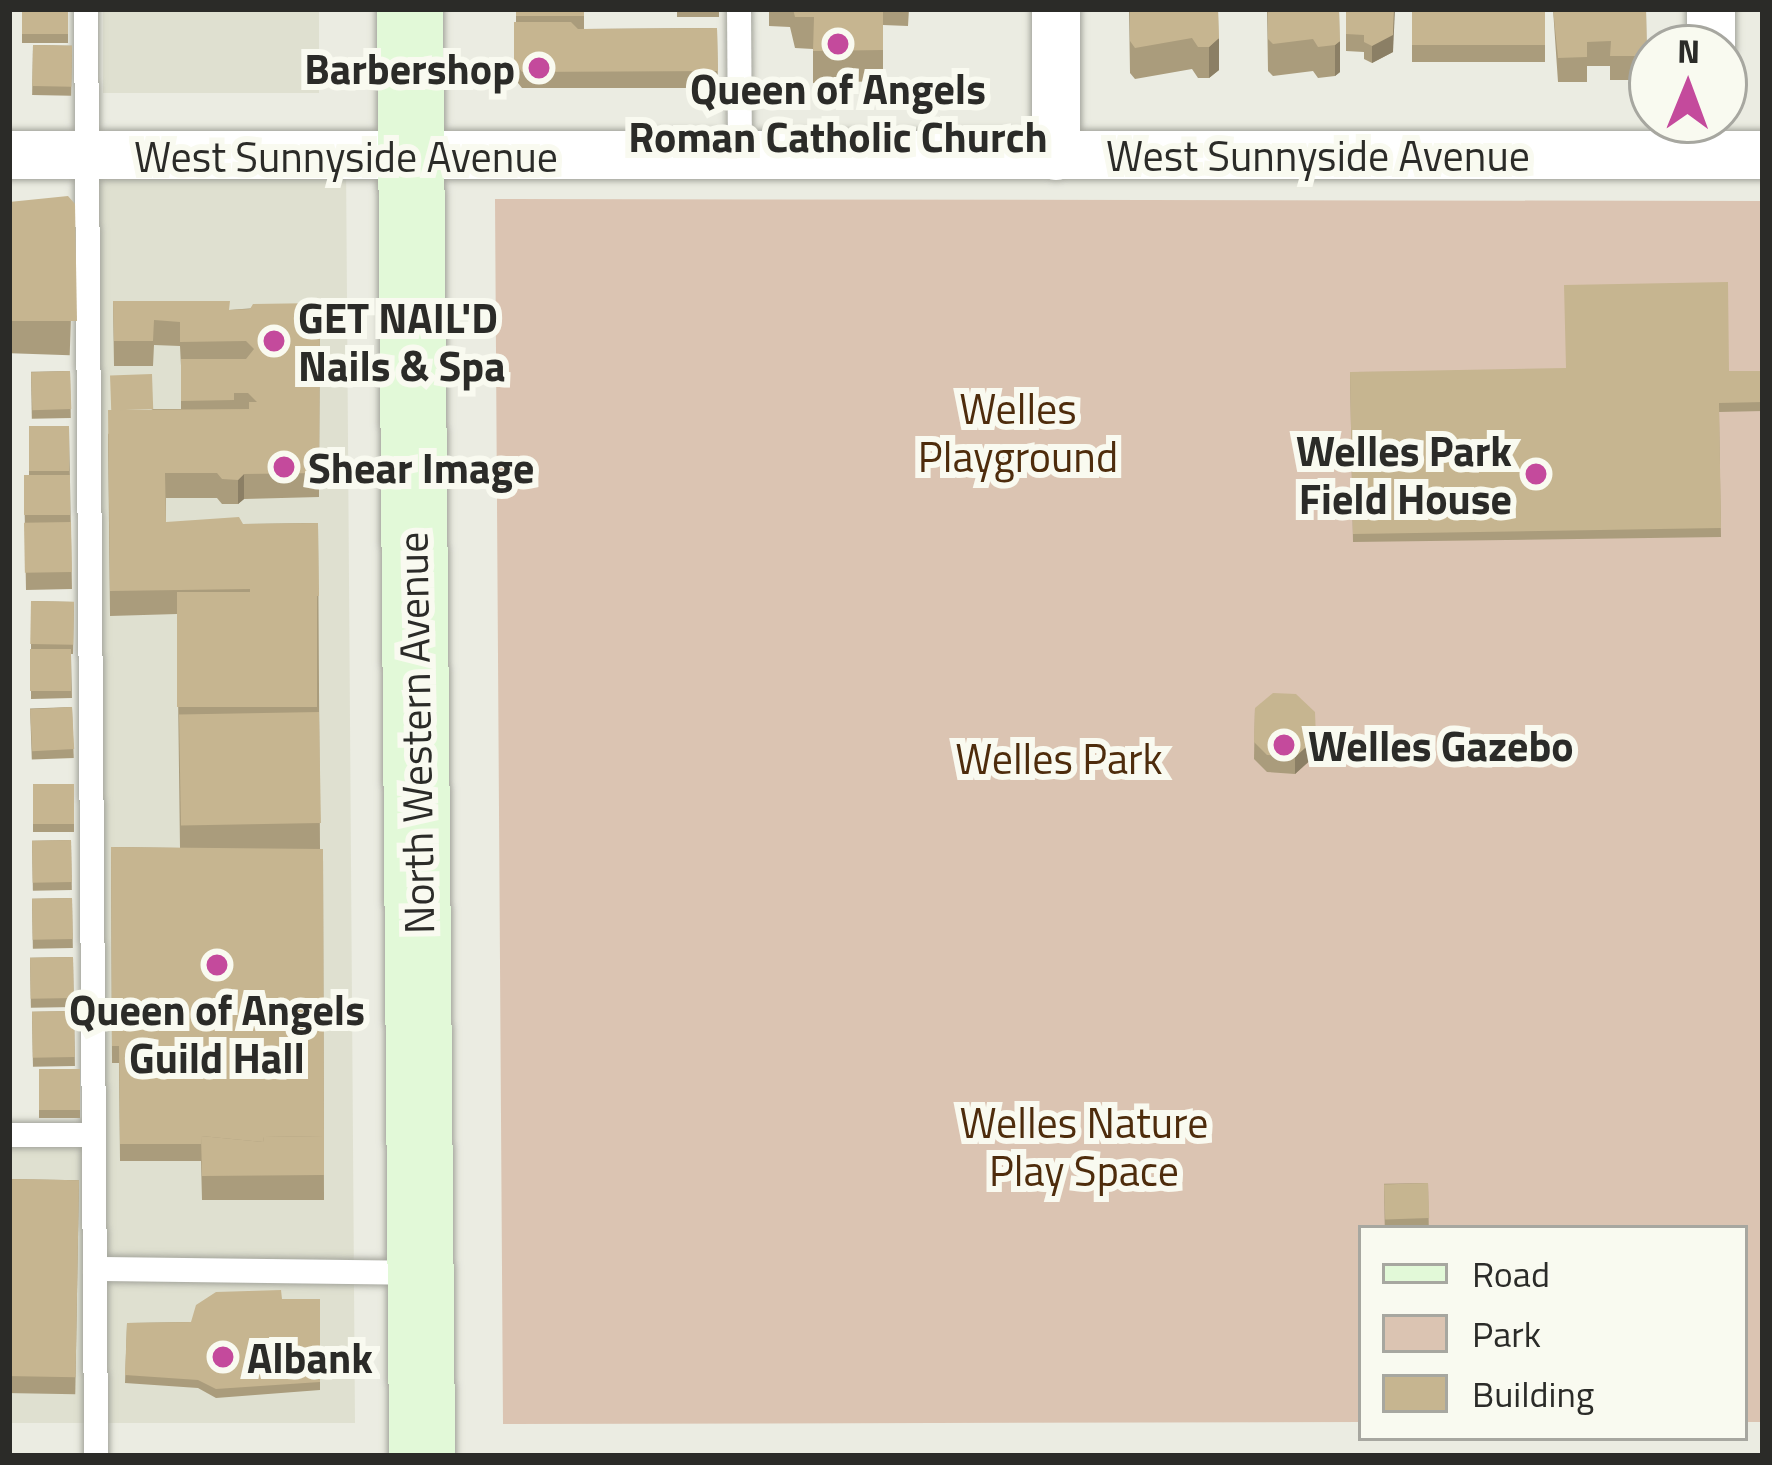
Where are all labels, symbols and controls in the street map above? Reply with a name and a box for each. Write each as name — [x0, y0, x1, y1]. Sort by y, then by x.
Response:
north arrow — [1628, 24, 1748, 144]
text: N — [1677, 26, 1700, 76]
marker: Queen of Angels Roman Catholic Church — [825, 31, 851, 57]
place label: Barbershop — [304, 43, 515, 93]
marker: Barbershop — [526, 55, 552, 81]
place label: Queen of Angels Roman Catholic Church — [628, 63, 1048, 162]
street label: West Sunnyside Avenue — [1106, 130, 1530, 180]
street label: West Sunnyside Avenue — [134, 131, 558, 181]
place label: GET NAIL'D Nails & Spa — [298, 292, 506, 391]
marker: GET NAIL'D Nails & Spa — [261, 328, 287, 354]
park label: Welles Playground — [918, 383, 1118, 482]
place label: Welles Park Field House — [1296, 425, 1512, 524]
place label: Shear Image — [308, 442, 534, 492]
marker: Shear Image — [271, 454, 297, 480]
marker: Welles Park Field House — [1523, 461, 1549, 487]
street label: North Western Avenue — [386, 531, 444, 935]
place label: Welles Gazebo — [1308, 720, 1574, 770]
marker: Welles Gazebo — [1271, 732, 1297, 758]
park label: Welles Park — [955, 733, 1163, 783]
marker: Queen of Angels Guild Hall — [204, 952, 230, 978]
place label: Queen of Angels Guild Hall — [69, 984, 365, 1082]
park label: Welles Nature Play Space — [960, 1097, 1208, 1196]
legend — [1358, 1225, 1748, 1441]
text: Road — [1472, 1246, 1550, 1301]
text: Park — [1472, 1306, 1541, 1361]
place label: Albank — [247, 1332, 373, 1382]
marker: Albank — [210, 1344, 236, 1370]
text: Building — [1472, 1366, 1594, 1421]

